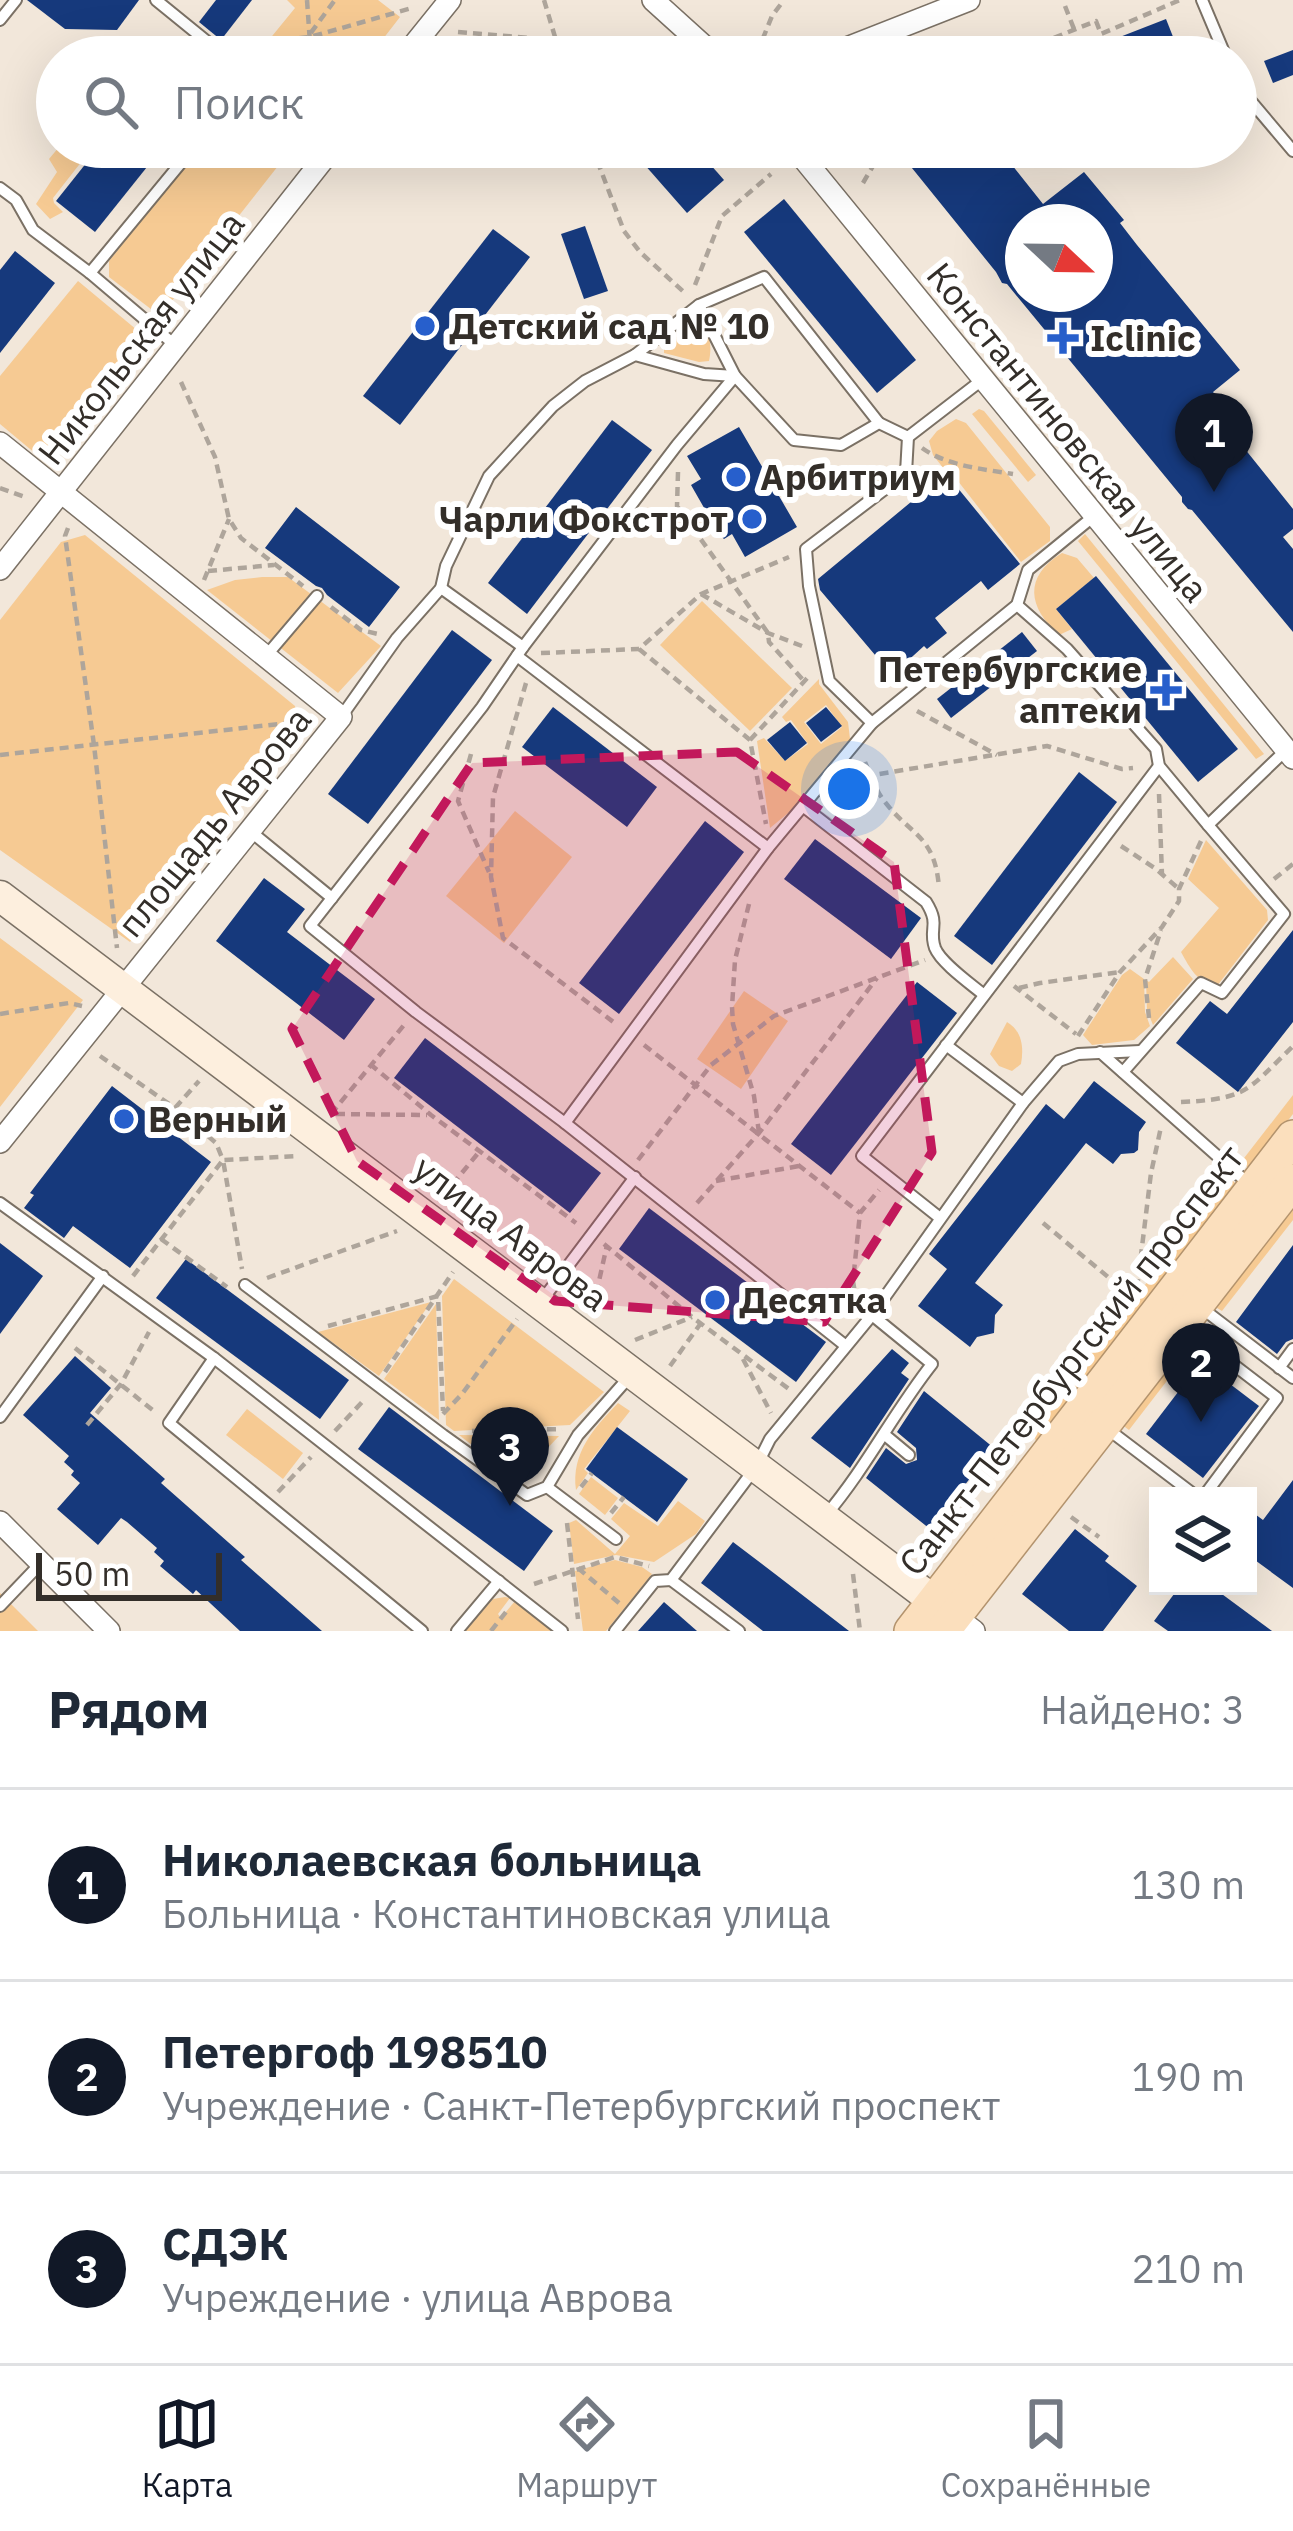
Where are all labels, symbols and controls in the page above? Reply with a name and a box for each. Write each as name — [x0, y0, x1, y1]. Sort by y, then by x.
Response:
search box — [36, 36, 1257, 168]
icon: search — [78, 69, 144, 135]
text: Поиск — [174, 73, 304, 131]
street label: Никольская улица — [27, 201, 254, 474]
north arrow — [1005, 204, 1113, 312]
street label: Константиновская улица — [917, 252, 1220, 611]
place label: Детский сад № 10 — [449, 302, 769, 349]
marker: Детский сад № 10 — [412, 313, 438, 339]
place label: Iclinic — [1090, 314, 1196, 361]
marker: Iclinic — [1047, 322, 1079, 354]
pin: 1 — [1175, 393, 1253, 492]
place label: Арбитриум — [760, 453, 956, 500]
marker: Арбитриум — [723, 464, 749, 490]
place label: Чарли Фокстрот — [439, 495, 728, 542]
marker: Чарли Фокстрот — [739, 506, 765, 532]
place label: Петербургские аптеки — [878, 645, 1142, 733]
marker: Петербургские аптеки — [1153, 677, 1179, 703]
street label: площадь Аврова — [106, 697, 321, 946]
your location — [819, 759, 879, 819]
place label: Верный — [148, 1095, 287, 1142]
marker: Верный — [111, 1106, 137, 1132]
street label: Санкт-Петербургский проспект — [888, 1135, 1253, 1585]
street label: улица Аврова — [405, 1144, 618, 1321]
place label: Десятка — [739, 1276, 887, 1323]
marker: Десятка — [702, 1287, 728, 1313]
pin: 2 — [1162, 1323, 1240, 1422]
pin: 3 — [471, 1407, 549, 1506]
map controls — [1149, 1487, 1257, 1595]
button: layers — [1149, 1487, 1257, 1595]
scale bar — [36, 1547, 222, 1600]
text: 50 m — [54, 1552, 130, 1595]
text: Рядом — [48, 1676, 210, 1742]
text: Найдено: 3 — [1040, 1684, 1245, 1735]
text: Николаевская больница — [162, 1830, 702, 1888]
text: 1 — [75, 1859, 99, 1910]
text: 130 m — [1132, 1859, 1245, 1910]
text: Больница · Константиновская улица — [162, 1888, 831, 1939]
text: Петергоф 198510 — [162, 2022, 548, 2080]
text: 2 — [75, 2051, 99, 2102]
text: 190 m — [1132, 2051, 1245, 2102]
text: Учреждение · Санкт-Петербургский проспект — [162, 2080, 1000, 2131]
text: СДЭК — [162, 2214, 289, 2272]
text: 3 — [75, 2243, 99, 2294]
text: 210 m — [1132, 2243, 1245, 2294]
text: Учреждение · улица Аврова — [162, 2272, 673, 2323]
tab: Карта — [142, 2391, 233, 2506]
tab: Маршрут — [516, 2391, 657, 2506]
tab: Сохранённые — [941, 2391, 1151, 2506]

